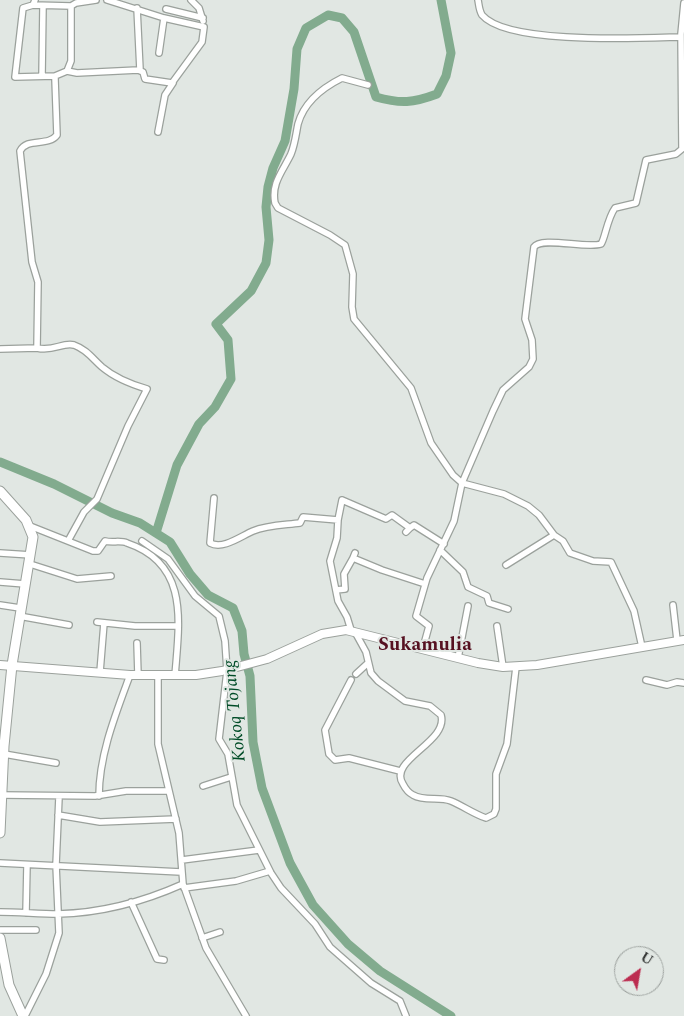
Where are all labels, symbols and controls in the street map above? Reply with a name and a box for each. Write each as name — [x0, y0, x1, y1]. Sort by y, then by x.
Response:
district label: Sukamulia — [378, 635, 472, 657]
water label: Kokoq Tojang — [220, 659, 252, 763]
north arrow — [614, 946, 664, 996]
text: U — [636, 947, 657, 971]

